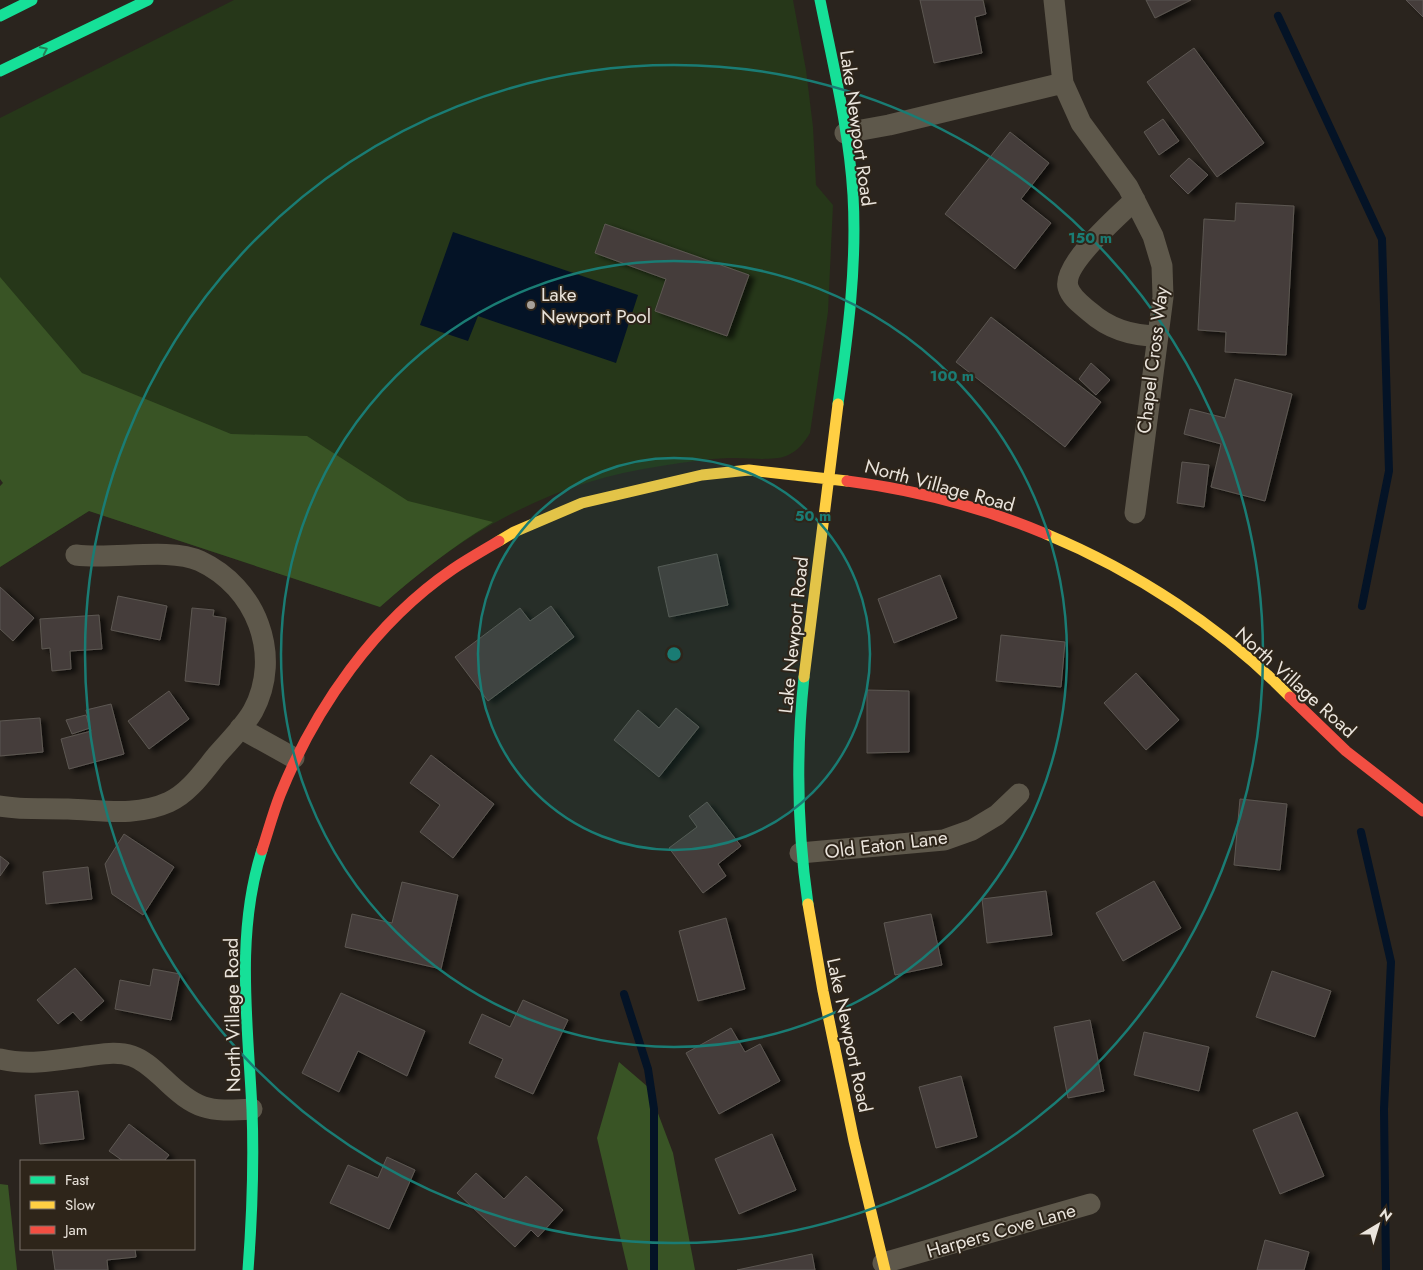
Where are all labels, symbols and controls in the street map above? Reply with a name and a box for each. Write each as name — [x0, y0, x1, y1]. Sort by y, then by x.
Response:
one-way arrow — [39, 46, 48, 56]
street label: Lake Newport Road — [833, 48, 882, 208]
text: 150 m — [1068, 227, 1112, 249]
place label: Lake Newport Pool — [541, 281, 651, 330]
street label: Chapel Cross Way — [1130, 284, 1175, 435]
marker: Lake Newport Pool — [525, 299, 537, 311]
text: 100 m — [930, 365, 974, 387]
street label: North Village Road — [862, 452, 1018, 519]
text: 50 m — [795, 505, 831, 527]
street label: Lake Newport Road — [772, 555, 815, 715]
street label: North Village Road — [1229, 621, 1362, 744]
centre of rings — [665, 645, 683, 663]
street label: Old Eaton Lane — [823, 824, 949, 865]
street label: North Village Road — [218, 938, 247, 1092]
street label: Lake Newport Road — [820, 955, 879, 1115]
legend — [20, 1160, 195, 1250]
text: Fast — [65, 1169, 89, 1191]
text: Slow — [65, 1194, 96, 1216]
street label: Harpers Cove Lane — [923, 1196, 1079, 1265]
north arrow — [1353, 1200, 1403, 1250]
text: N — [1375, 1203, 1397, 1226]
text: Jam — [63, 1219, 88, 1241]

